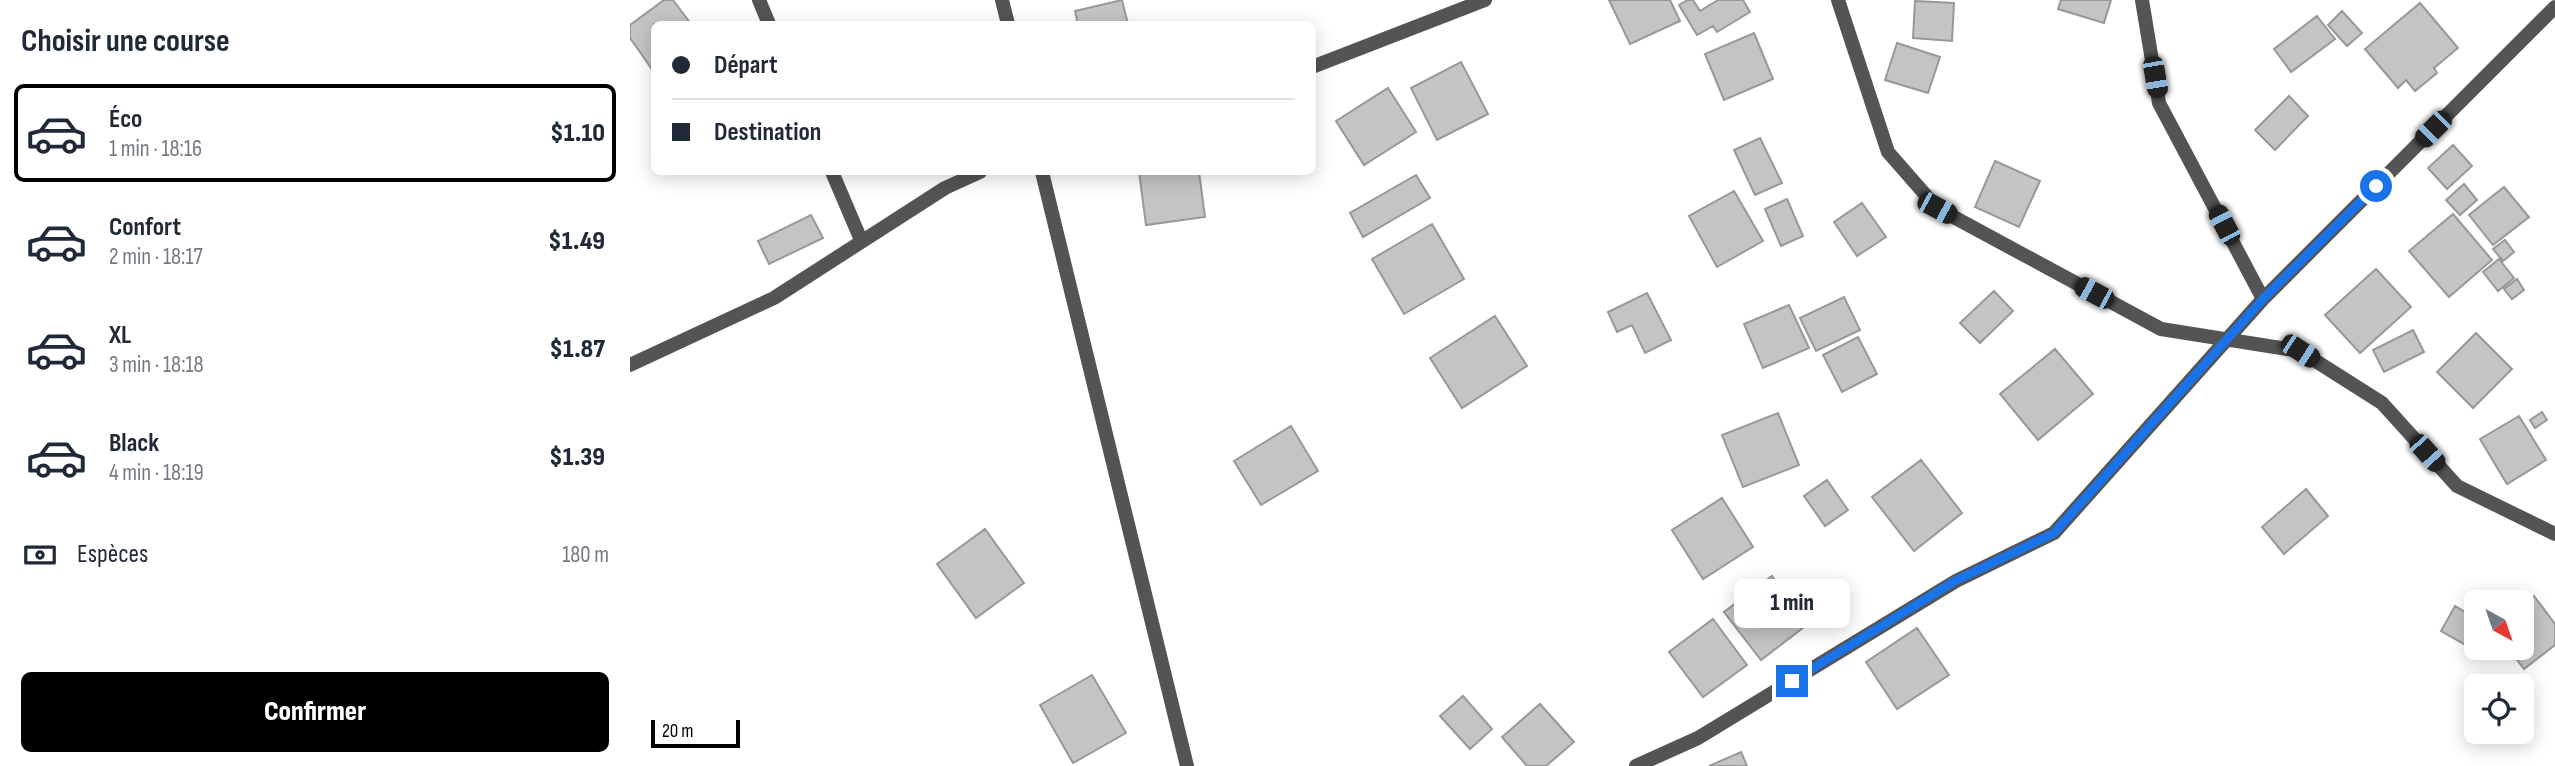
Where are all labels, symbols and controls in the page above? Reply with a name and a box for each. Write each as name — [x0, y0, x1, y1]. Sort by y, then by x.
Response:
text: Choisir une course — [21, 22, 230, 61]
text: Départ — [714, 50, 777, 81]
car — [2142, 54, 2169, 100]
icon: car — [25, 102, 88, 165]
text: Éco — [109, 104, 142, 135]
car — [2411, 107, 2456, 151]
text: Destination — [714, 117, 821, 148]
text: $1.10 — [550, 118, 605, 149]
text: 1 min · 18:16 — [109, 135, 202, 163]
route start — [2360, 170, 2392, 202]
car — [1914, 189, 1961, 227]
car — [2205, 202, 2244, 248]
icon: car — [25, 210, 88, 273]
text: Confort — [109, 212, 181, 243]
text: $1.49 — [548, 226, 605, 257]
text: 2 min · 18:17 — [109, 243, 203, 271]
car — [2071, 274, 2118, 312]
icon: car — [25, 318, 88, 381]
text: XL — [109, 320, 131, 351]
car — [2277, 331, 2324, 371]
text: $1.87 — [550, 334, 605, 365]
text: 3 min · 18:18 — [109, 351, 204, 379]
icon: car — [25, 426, 88, 489]
text: Black — [109, 428, 159, 459]
car — [2406, 430, 2449, 476]
text: $1.39 — [549, 442, 605, 473]
text: 4 min · 18:19 — [109, 459, 204, 487]
icon: cash — [21, 536, 59, 574]
text: Espèces — [77, 539, 148, 570]
text: 180 m — [562, 541, 609, 569]
callout: 1 min — [1734, 580, 1850, 628]
text: 1 min — [1770, 589, 1814, 617]
north arrow — [2464, 590, 2534, 660]
map controls — [2464, 590, 2534, 744]
route end — [1776, 665, 1808, 697]
button: Confirmer — [21, 672, 609, 752]
button: locate — [2464, 674, 2534, 744]
scale bar — [651, 717, 740, 749]
text: 20 m — [662, 720, 694, 743]

